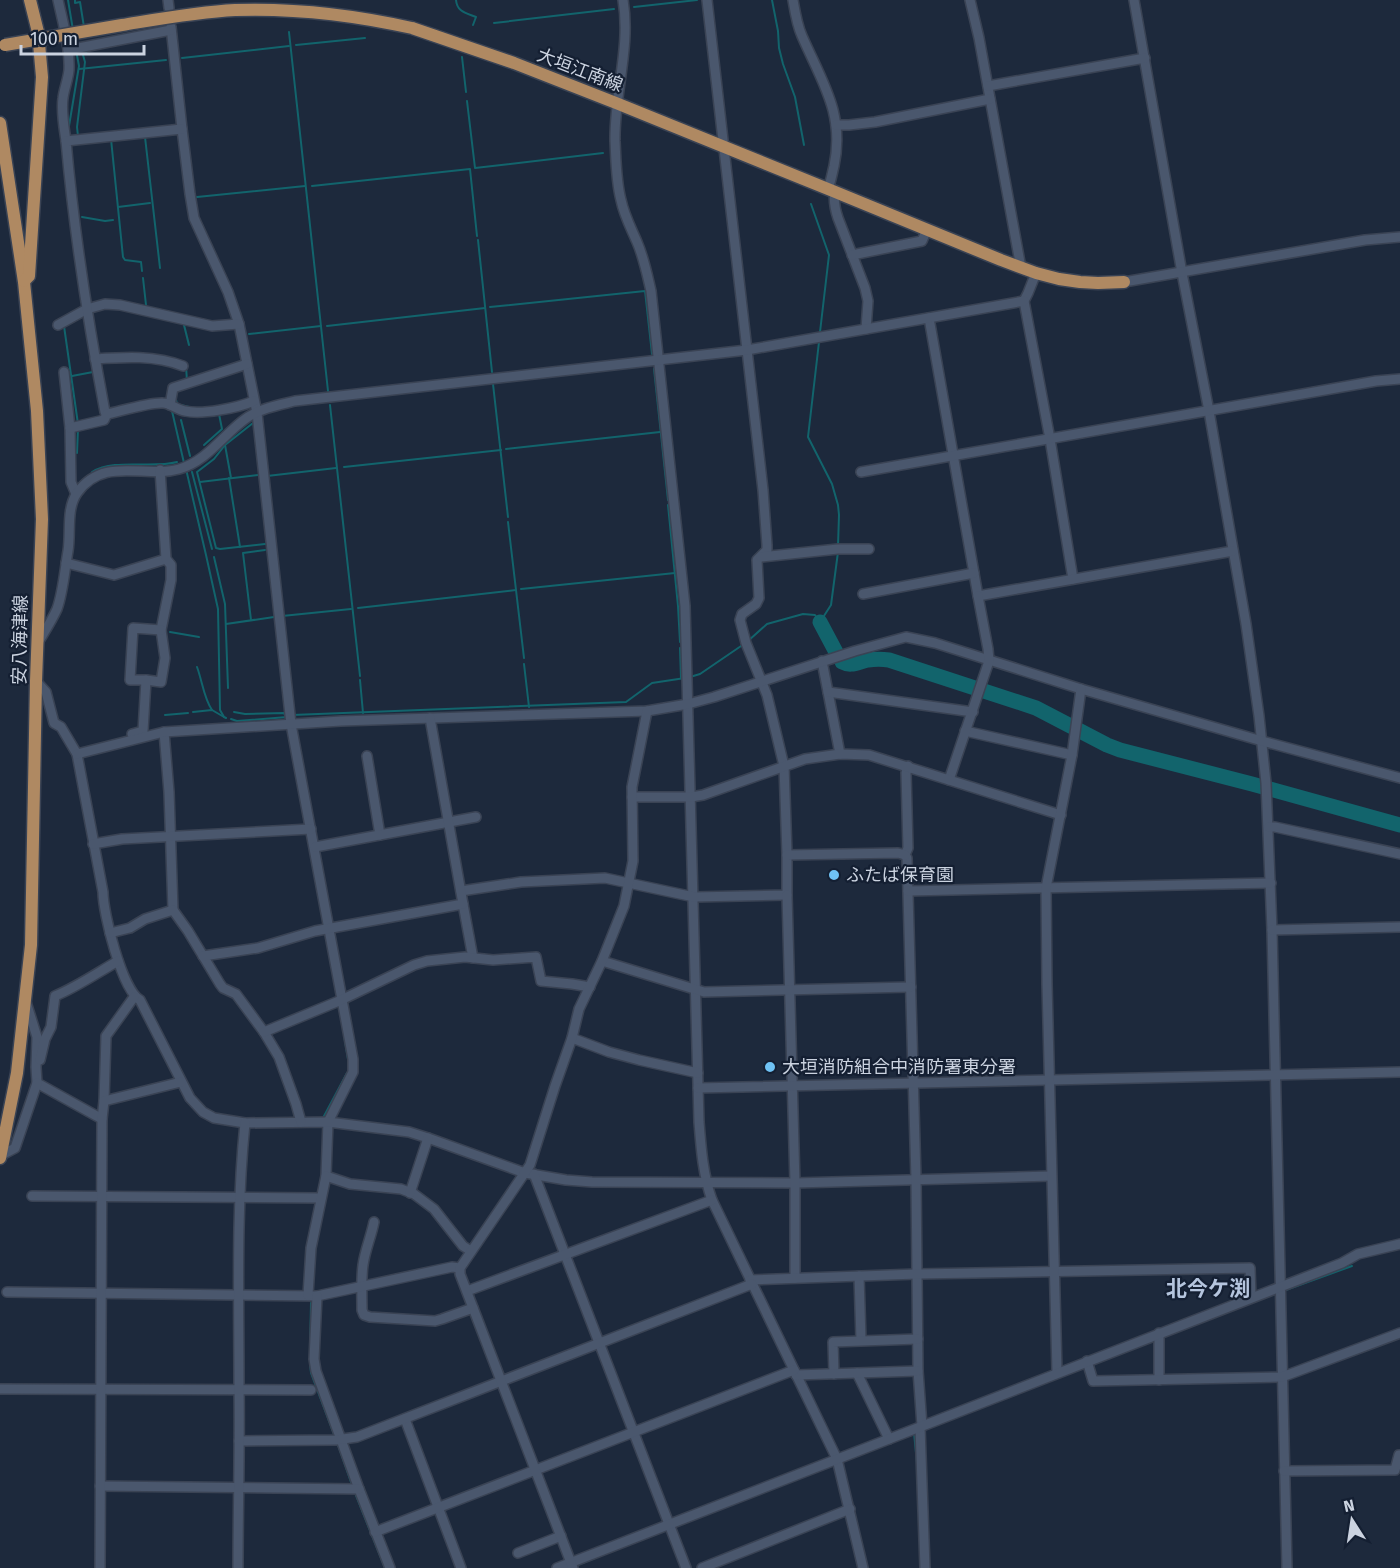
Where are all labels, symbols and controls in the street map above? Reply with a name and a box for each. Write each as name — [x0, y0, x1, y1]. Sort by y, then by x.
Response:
scale bar — [21, 18, 144, 56]
text: 100 m — [30, 28, 78, 50]
street label: 大垣江南線 — [534, 44, 626, 96]
street label: 安八海津線 — [8, 595, 32, 685]
place label: ふたば保育園 — [846, 864, 954, 886]
marker: ふたば保育園 — [827, 868, 841, 882]
place label: 大垣消防組合中消防署東分署 — [782, 1056, 1016, 1078]
marker: 大垣消防組合中消防署東分署 — [763, 1060, 777, 1074]
district label: 北今ケ渕 — [1166, 1276, 1250, 1302]
north arrow — [1322, 1490, 1382, 1550]
text: N — [1342, 1495, 1356, 1516]

